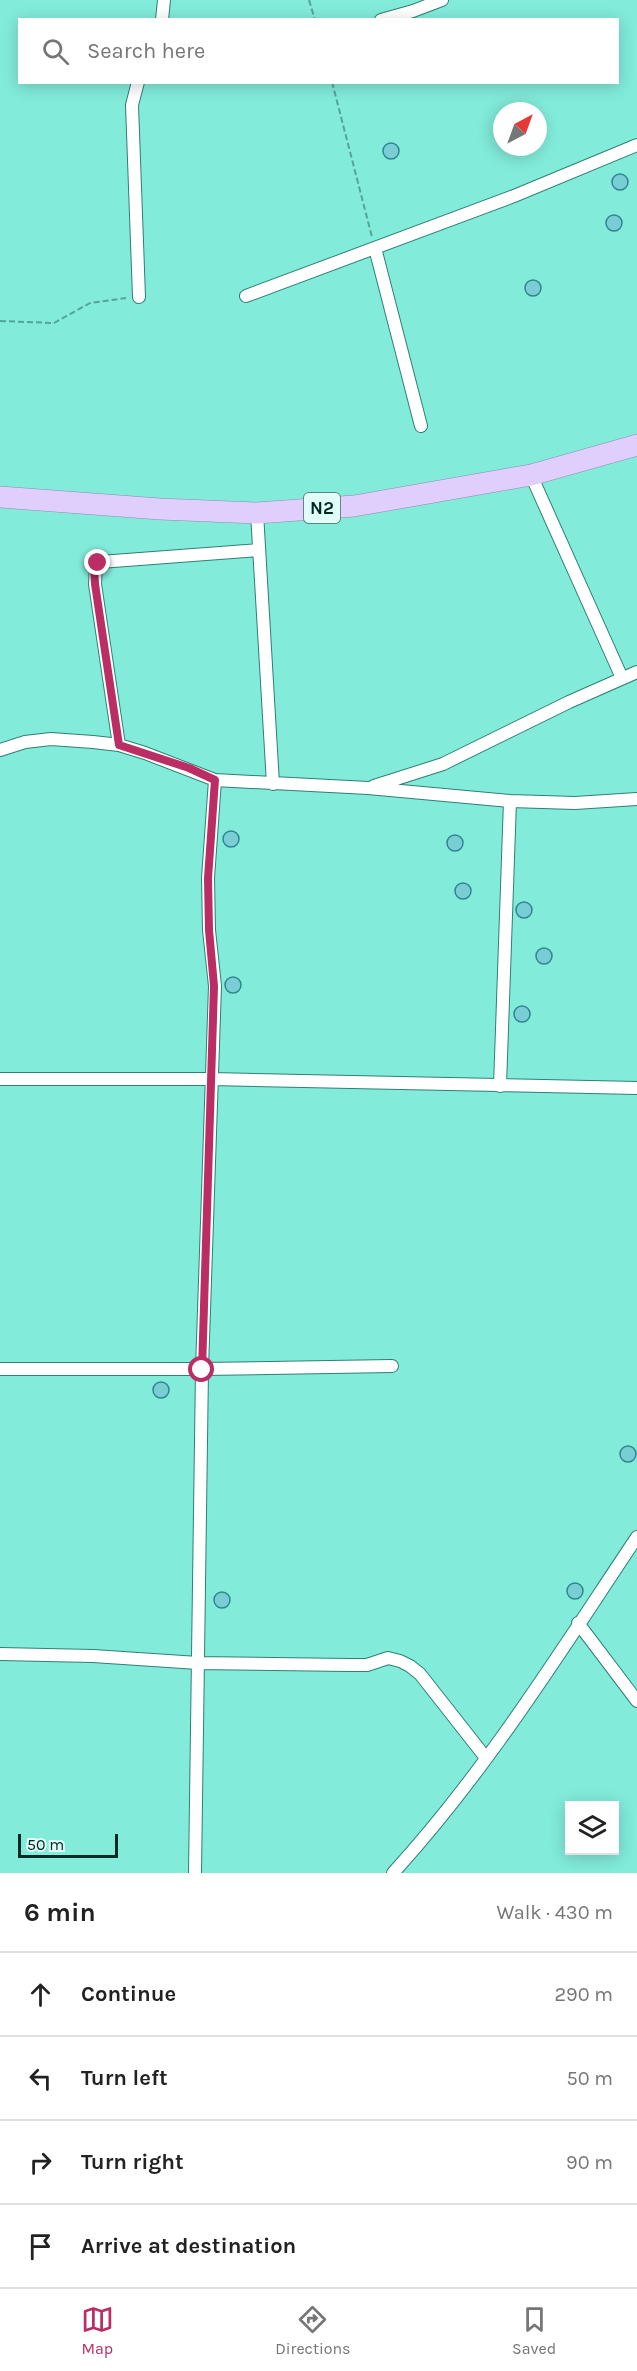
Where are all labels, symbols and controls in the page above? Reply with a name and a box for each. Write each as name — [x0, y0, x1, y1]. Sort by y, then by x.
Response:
search box — [18, 18, 619, 84]
icon: search — [39, 35, 72, 68]
text: Search here — [87, 38, 205, 64]
north arrow — [493, 102, 547, 156]
road number: N2 — [304, 493, 340, 523]
route end — [84, 549, 110, 575]
route start — [188, 1356, 214, 1382]
map controls — [565, 1801, 619, 1855]
button: layers — [565, 1801, 619, 1855]
scale bar — [18, 1831, 118, 1858]
text: 50 m — [27, 1835, 64, 1854]
text: 6 min — [24, 1897, 96, 1928]
text: Walk · 430 m — [497, 1901, 613, 1924]
icon: ahead — [24, 1978, 57, 2011]
text: Continue — [81, 1981, 176, 2007]
text: 290 m — [554, 1983, 613, 2006]
icon: left — [24, 2062, 57, 2095]
text: Turn left — [81, 2065, 168, 2091]
text: 50 m — [566, 2067, 613, 2090]
icon: right — [24, 2146, 57, 2179]
text: Turn right — [81, 2149, 184, 2175]
text: 90 m — [566, 2151, 613, 2174]
icon: arrive — [24, 2230, 57, 2263]
text: Arrive at destination — [81, 2233, 296, 2259]
tab: Map — [81, 2303, 114, 2358]
tab: Directions — [275, 2303, 350, 2358]
tab: Saved — [512, 2303, 556, 2358]

